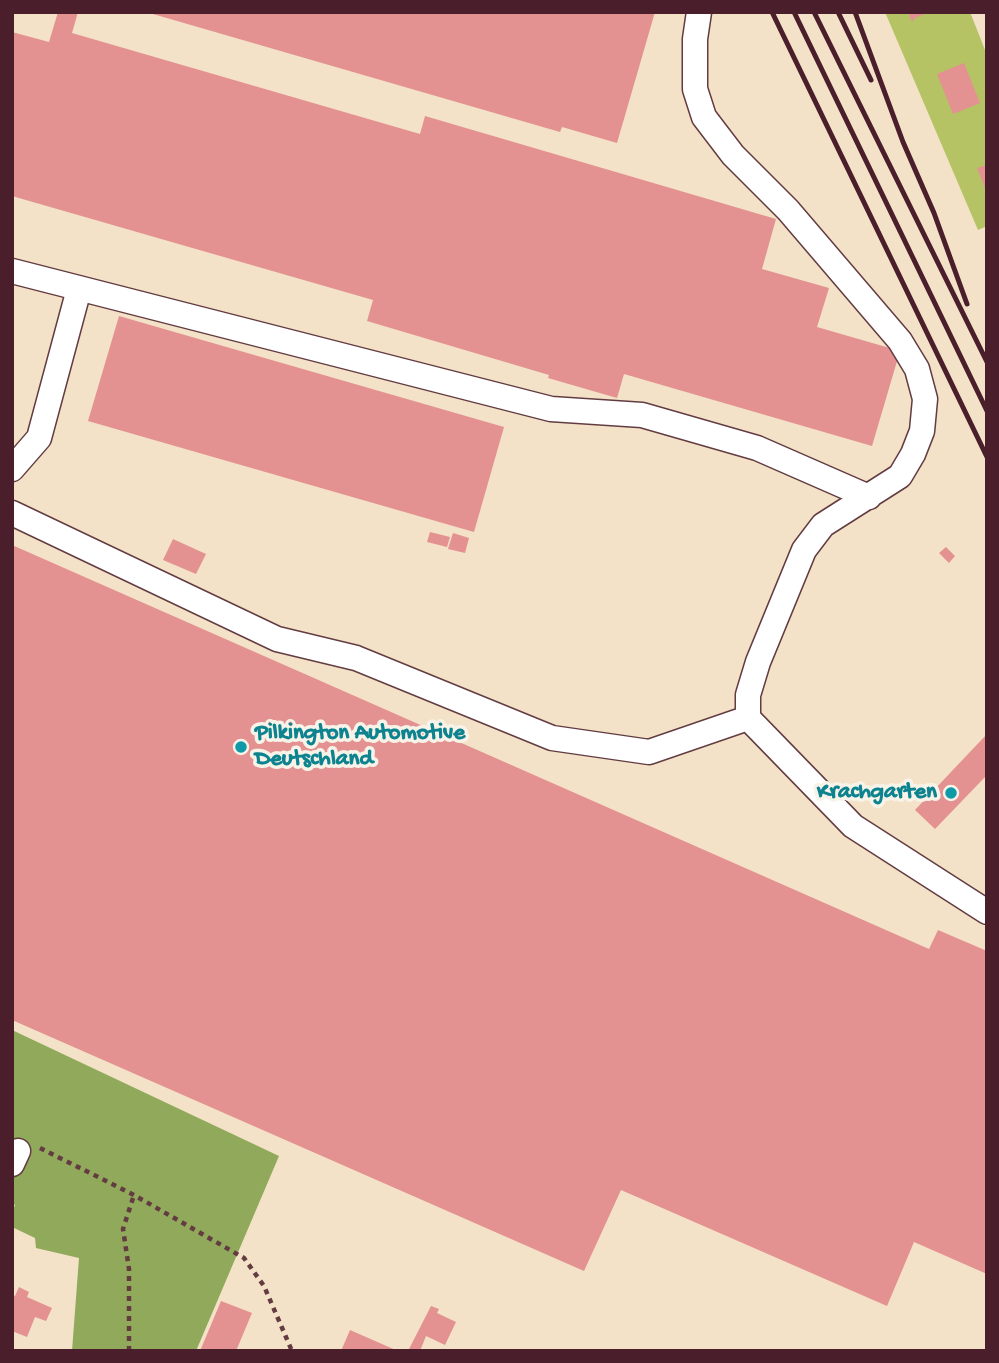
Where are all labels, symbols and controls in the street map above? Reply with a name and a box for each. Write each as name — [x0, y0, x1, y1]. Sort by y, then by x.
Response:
place label: Pilkington Automotive Deutschland — [255, 720, 465, 774]
marker: Pilkington Automotive Deutschland — [233, 739, 249, 755]
place label: Krachgarten — [817, 779, 937, 807]
marker: Krachgarten — [943, 785, 959, 801]

